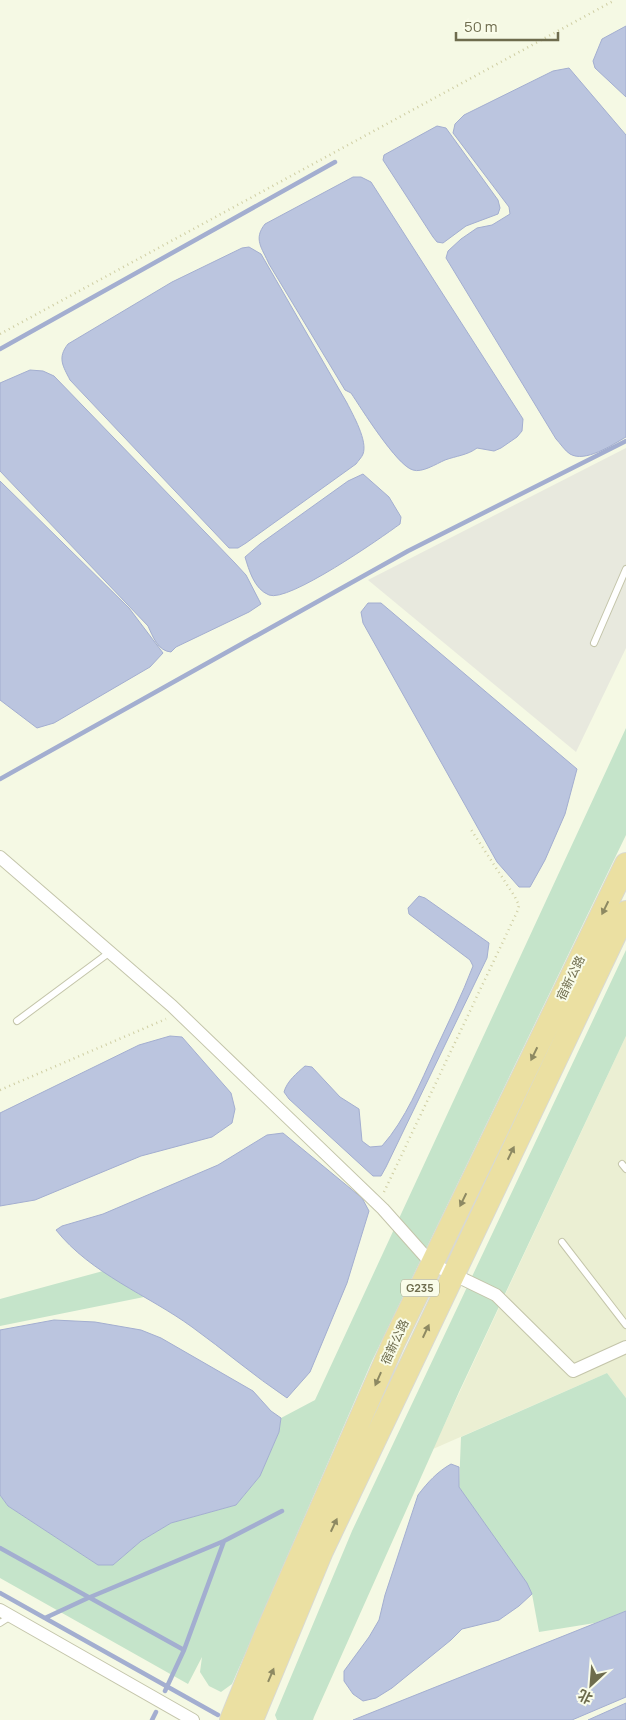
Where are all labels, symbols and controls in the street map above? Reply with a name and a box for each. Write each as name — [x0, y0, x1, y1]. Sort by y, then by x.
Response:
scale bar — [456, 10, 558, 42]
text: 50 m — [464, 16, 498, 37]
one-way arrow — [601, 901, 609, 915]
street label: 宿新公路 — [552, 952, 589, 1003]
one-way arrow — [530, 1047, 538, 1061]
one-way arrow — [507, 1146, 515, 1160]
one-way arrow — [459, 1193, 467, 1207]
road number: G235 — [401, 1280, 439, 1296]
street label: 宿新公路 — [377, 1316, 412, 1367]
one-way arrow — [422, 1324, 430, 1338]
one-way arrow — [374, 1372, 382, 1386]
one-way arrow — [330, 1518, 338, 1533]
north arrow — [566, 1660, 616, 1710]
one-way arrow — [267, 1668, 275, 1682]
text: 北 — [575, 1686, 596, 1709]

